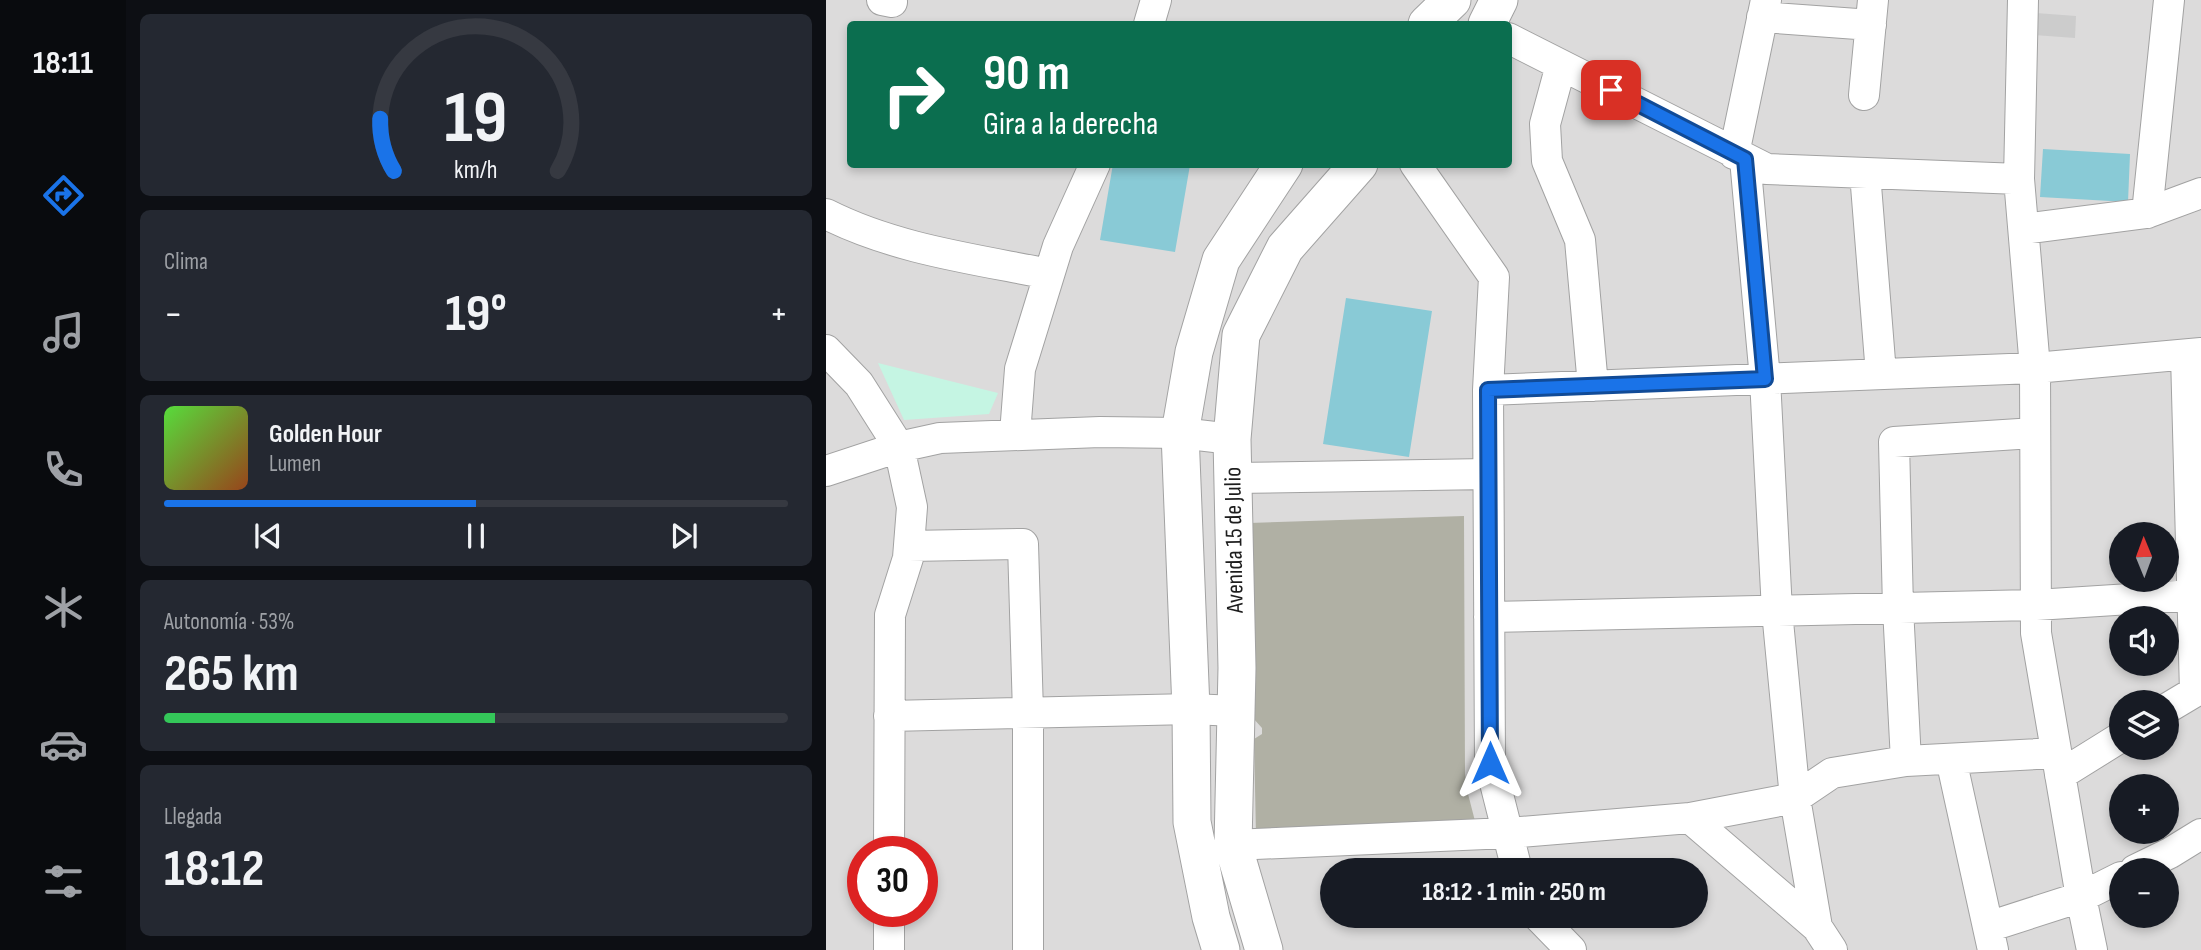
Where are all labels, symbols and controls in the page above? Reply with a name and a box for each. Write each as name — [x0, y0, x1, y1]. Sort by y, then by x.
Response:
text: 18:11 — [33, 44, 93, 83]
text: 90 m — [983, 45, 1070, 104]
icon: right — [868, 49, 959, 140]
pin — [1581, 60, 1641, 120]
icon: arrive — [1592, 71, 1630, 109]
text: 19 — [444, 75, 508, 163]
text: Gira a la derecha — [983, 105, 1158, 144]
text: km/h — [454, 155, 498, 186]
icon: directions — [39, 171, 88, 220]
text: Clima — [164, 248, 208, 276]
text: 19° — [445, 283, 507, 346]
text: − — [164, 292, 183, 337]
text: + — [769, 292, 788, 337]
icon: music — [39, 308, 88, 357]
text: Golden Hour — [269, 419, 382, 450]
icon: phone — [39, 445, 88, 494]
text: Lumen — [269, 450, 321, 478]
street label: Avenida 15 de Julio — [1218, 467, 1250, 614]
icon: previous — [249, 517, 287, 555]
icon: pause — [457, 517, 495, 555]
icon: next — [665, 517, 703, 555]
north arrow — [2109, 522, 2179, 592]
map controls — [2109, 522, 2179, 928]
icon: climate — [39, 583, 88, 632]
button: sound — [2109, 606, 2179, 676]
text: Autonomía · 53% — [164, 608, 295, 636]
text: 265 km — [164, 643, 299, 706]
button: layers — [2109, 690, 2179, 760]
icon: car — [39, 720, 88, 769]
position arrow — [1453, 726, 1527, 800]
button: + — [2109, 774, 2179, 844]
text: Llegada — [164, 803, 222, 831]
speed limit sign: 30 — [847, 836, 938, 927]
text: 18:12 — [164, 838, 264, 901]
icon: filters — [39, 857, 88, 906]
button: − — [2109, 858, 2179, 928]
text: 18:12 · 1 min · 250 m — [1422, 877, 1606, 908]

